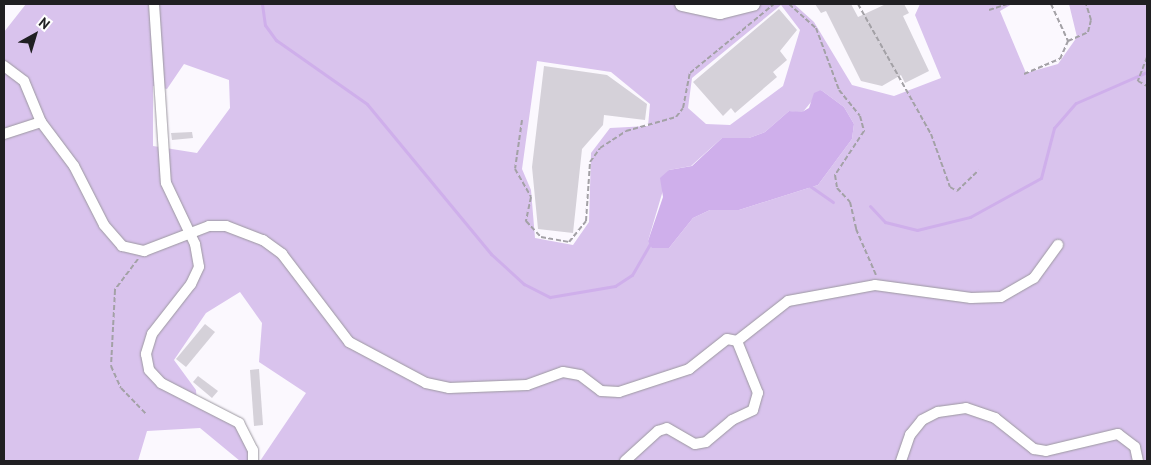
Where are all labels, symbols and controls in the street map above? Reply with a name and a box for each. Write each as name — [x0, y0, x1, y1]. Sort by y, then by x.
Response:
north arrow — [10, 10, 60, 60]
text: N — [35, 13, 54, 33]

